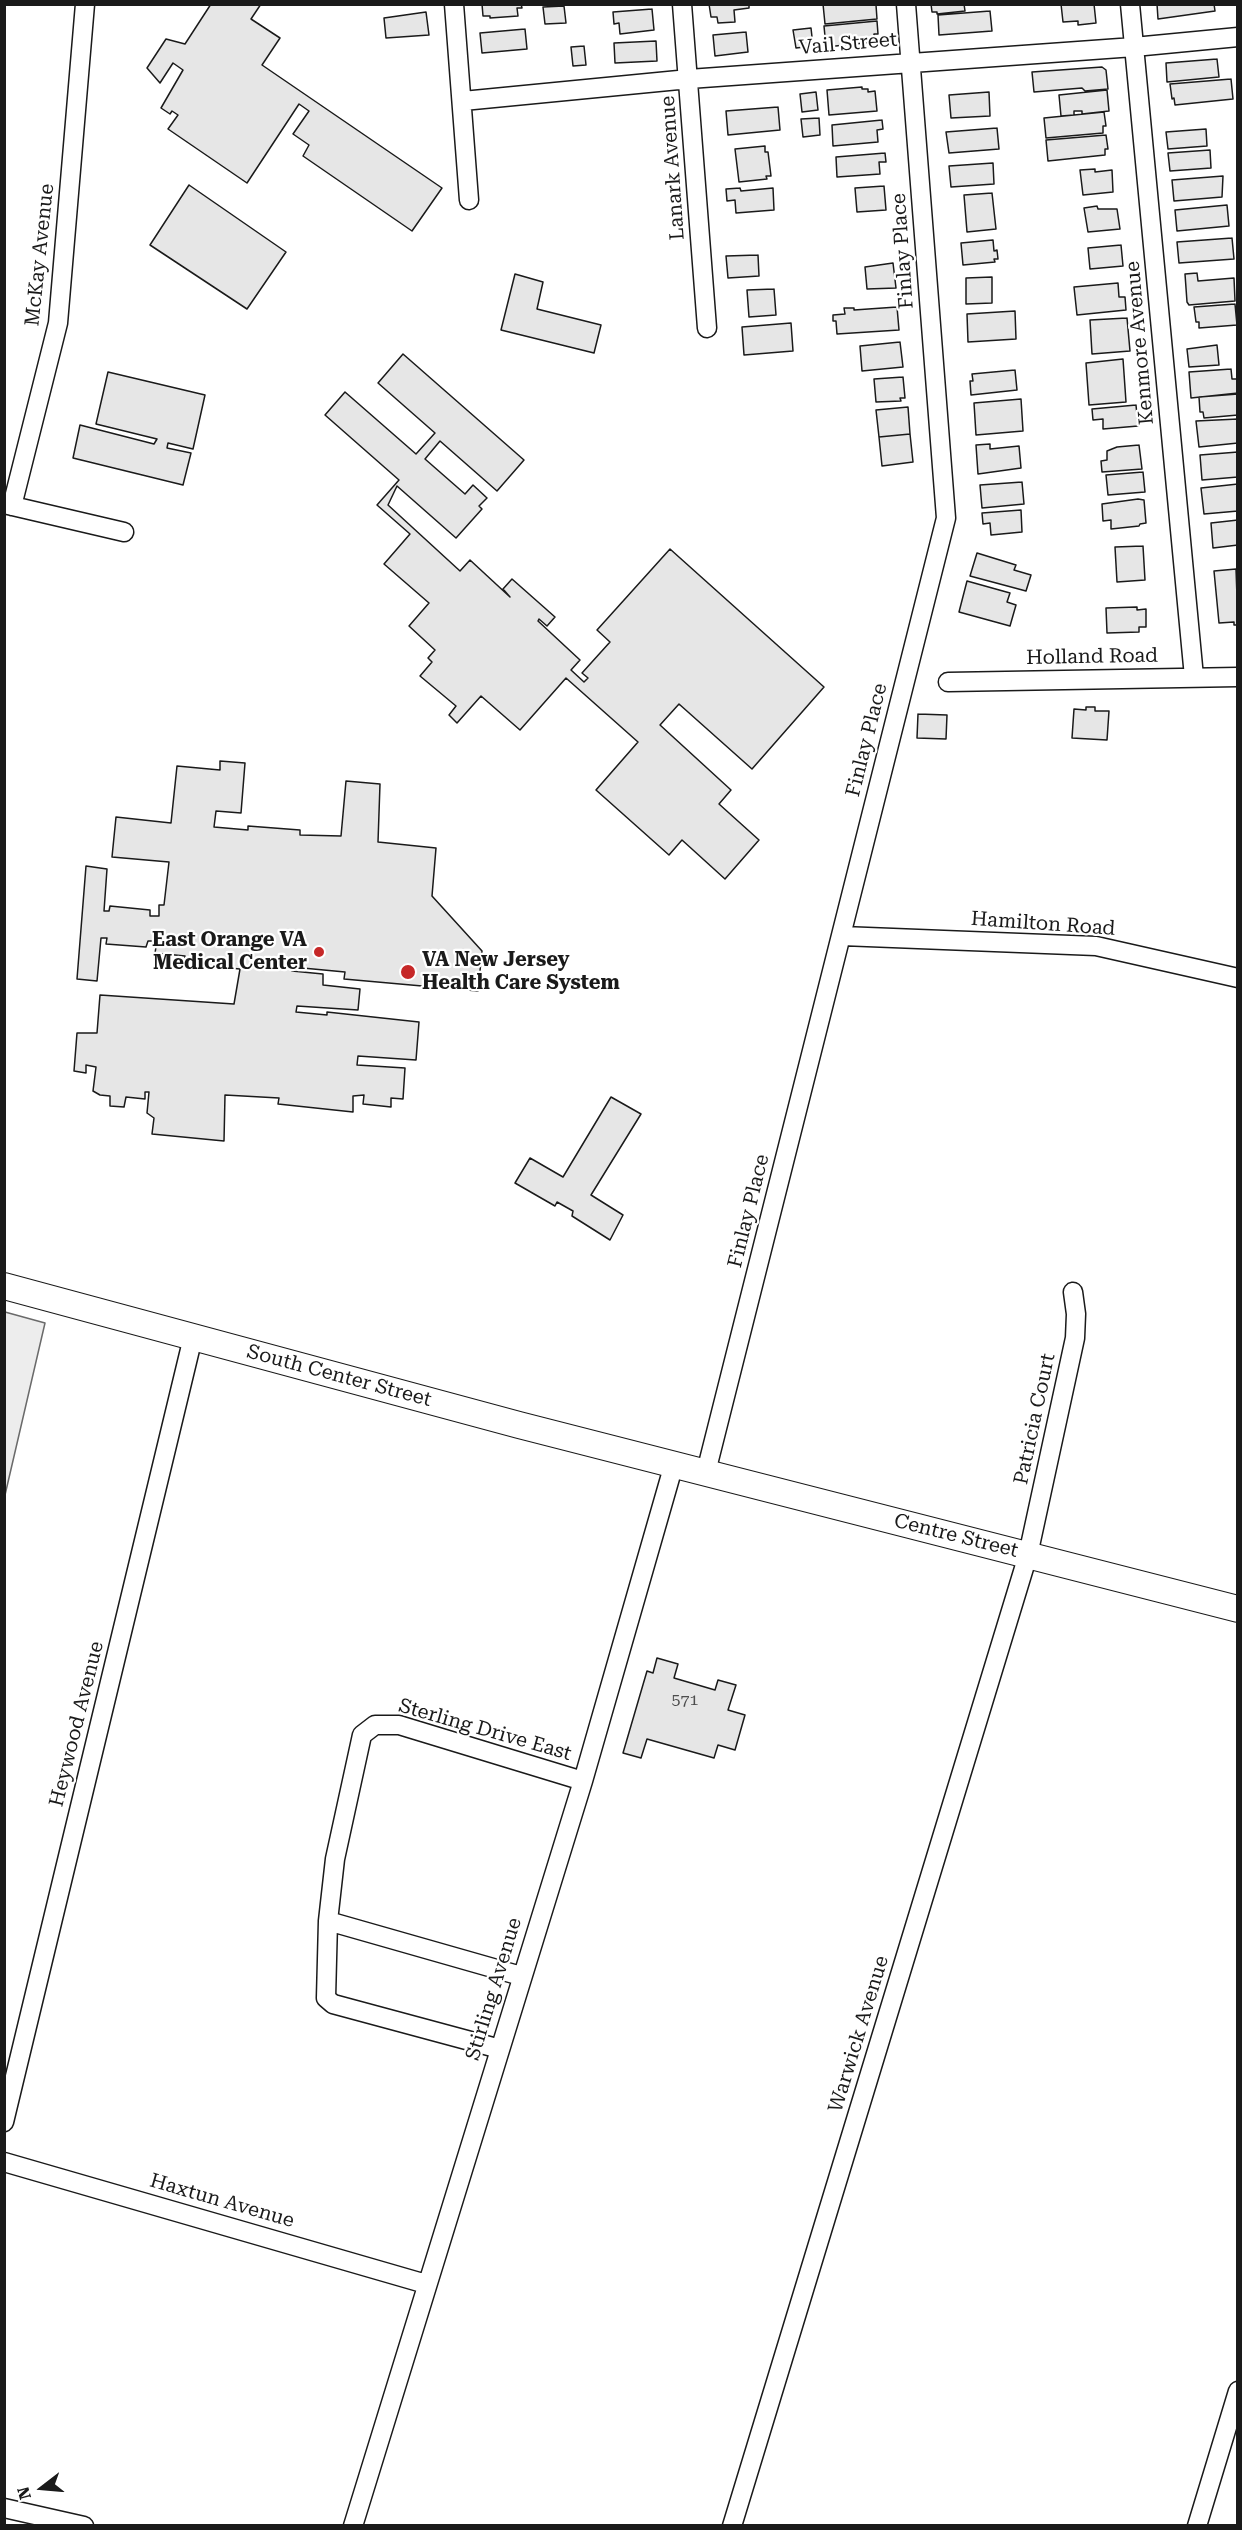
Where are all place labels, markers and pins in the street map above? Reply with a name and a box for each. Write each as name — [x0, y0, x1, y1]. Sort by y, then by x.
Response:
place label: East Orange VA Medical Center — [152, 928, 307, 975]
marker: East Orange VA Medical Center — [312, 945, 326, 959]
place label: VA New Jersey Health Care System — [422, 948, 620, 995]
marker: VA New Jersey Health Care System — [399, 963, 417, 981]

